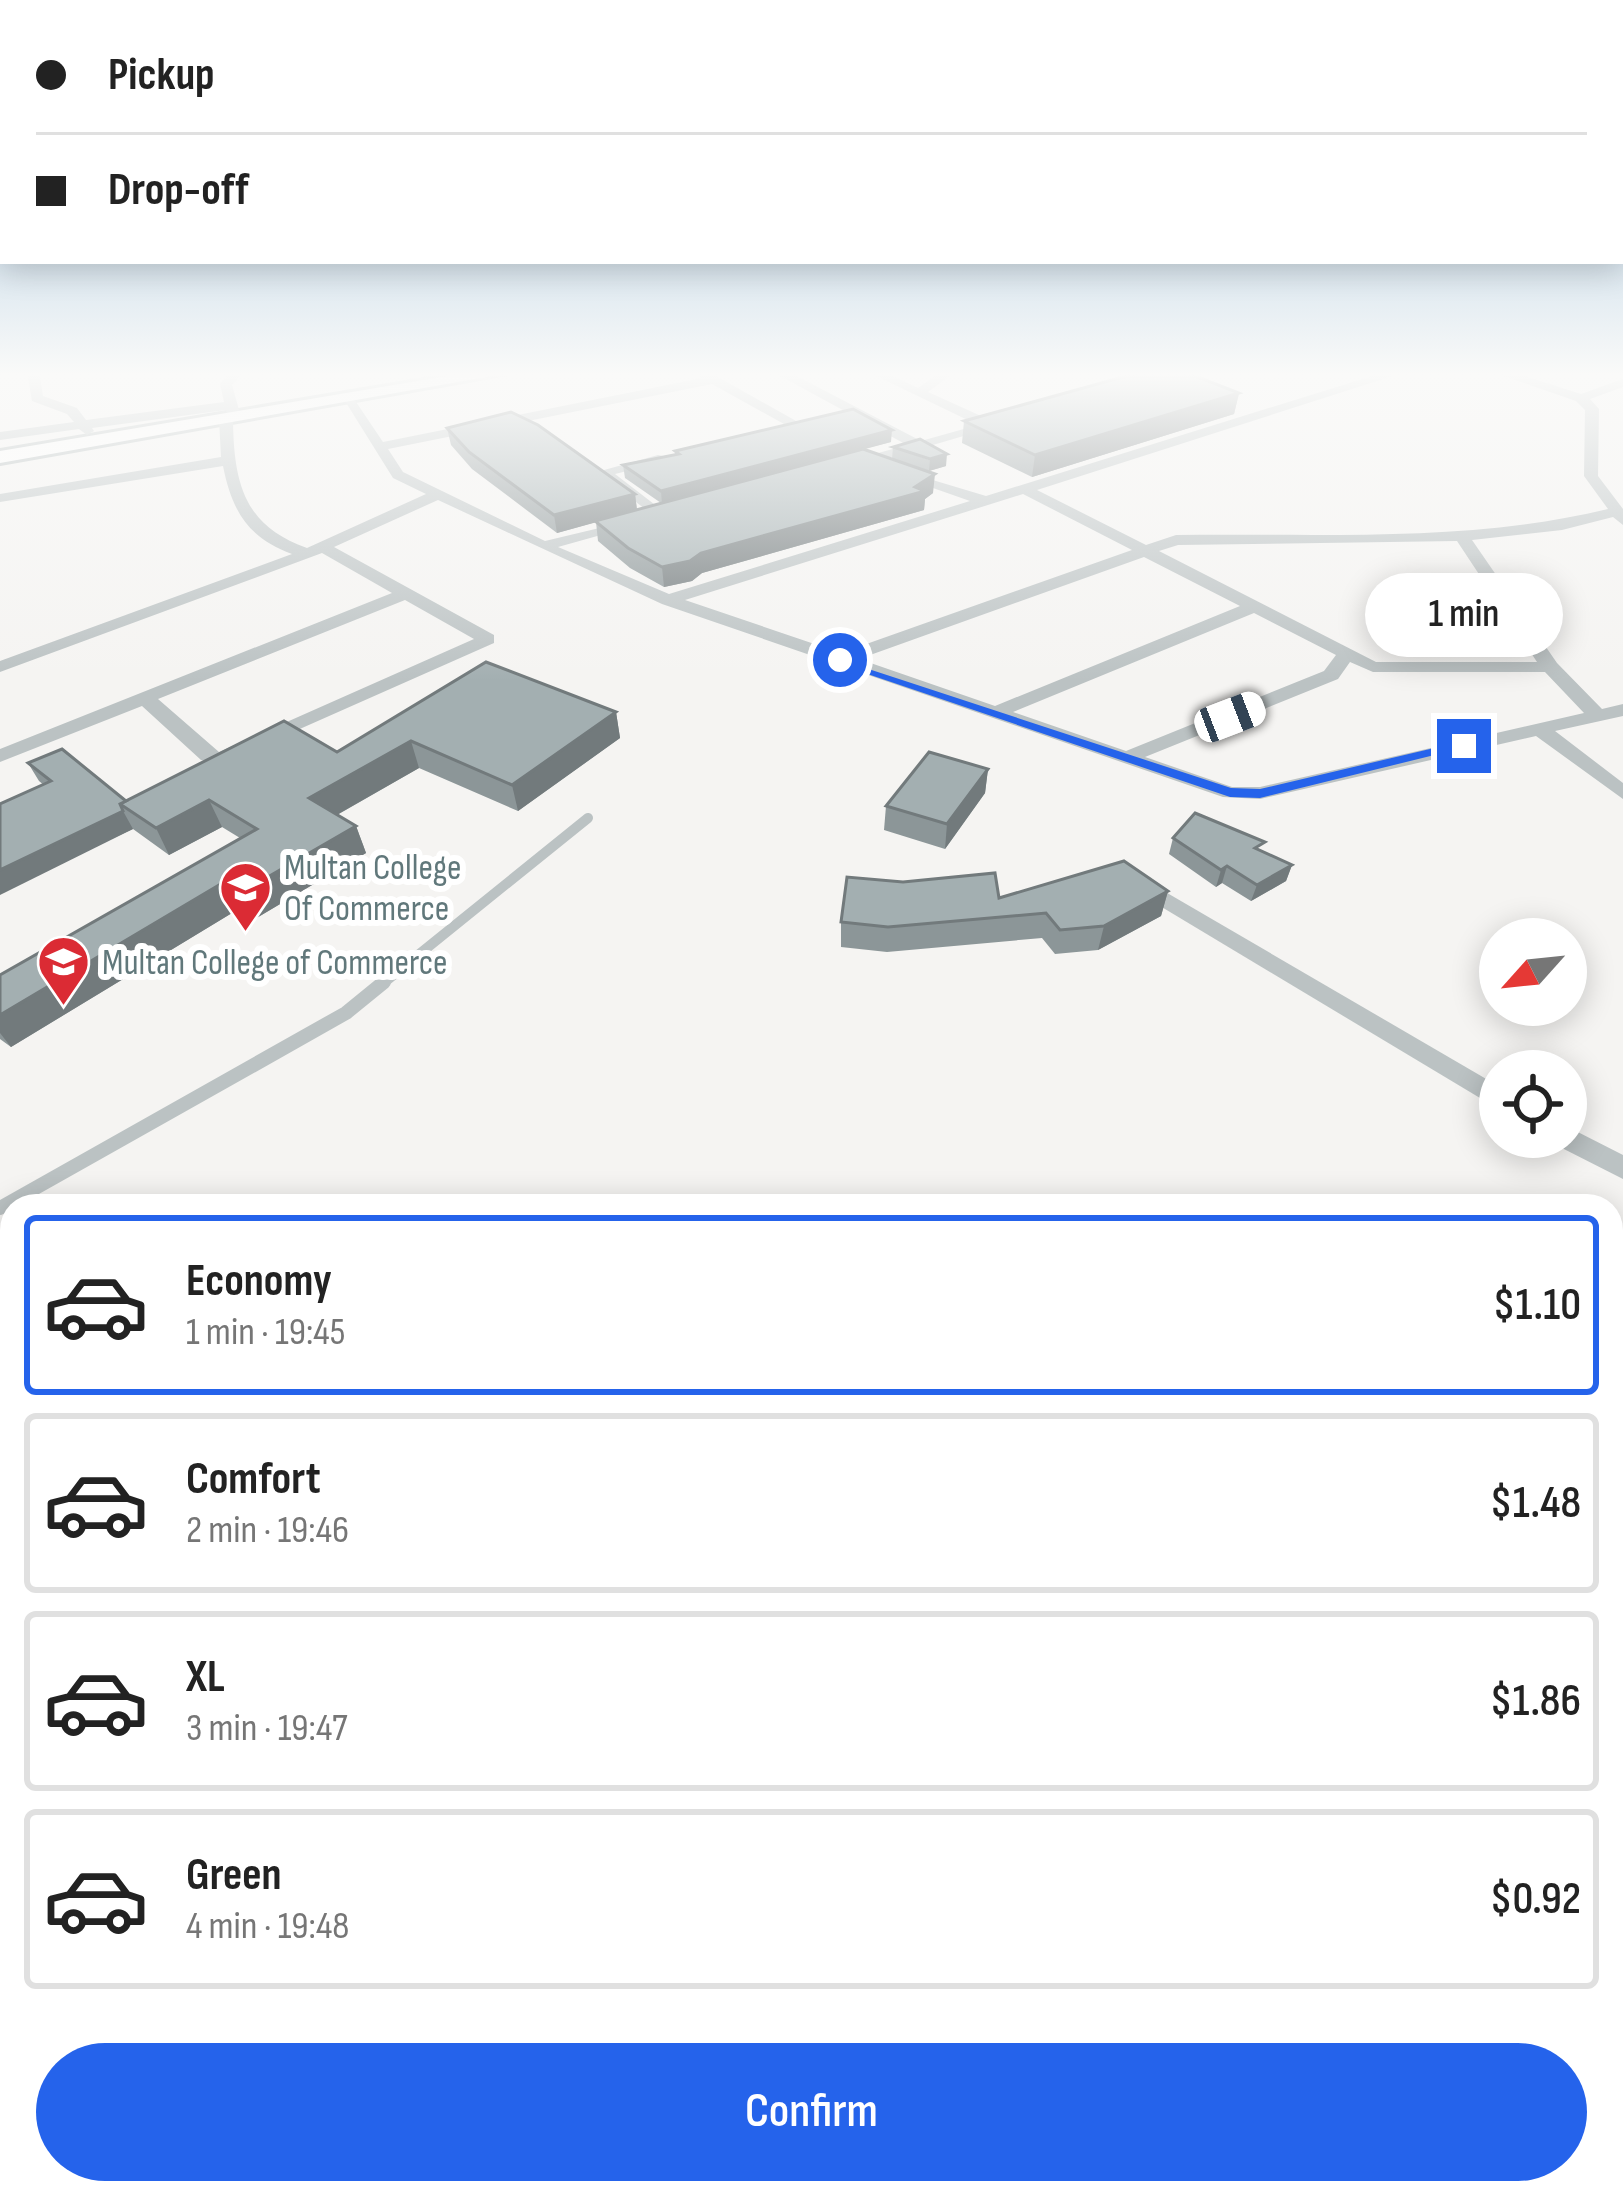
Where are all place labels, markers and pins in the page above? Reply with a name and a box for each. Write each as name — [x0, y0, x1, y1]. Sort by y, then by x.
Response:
place label: Multan College Of Commerce — [284, 847, 462, 931]
school or university icon: Multan College Of Commerce — [217, 859, 273, 933]
school or university icon: Multan College of Commerce — [35, 933, 91, 1007]
place label: Multan College of Commerce — [102, 942, 448, 985]

